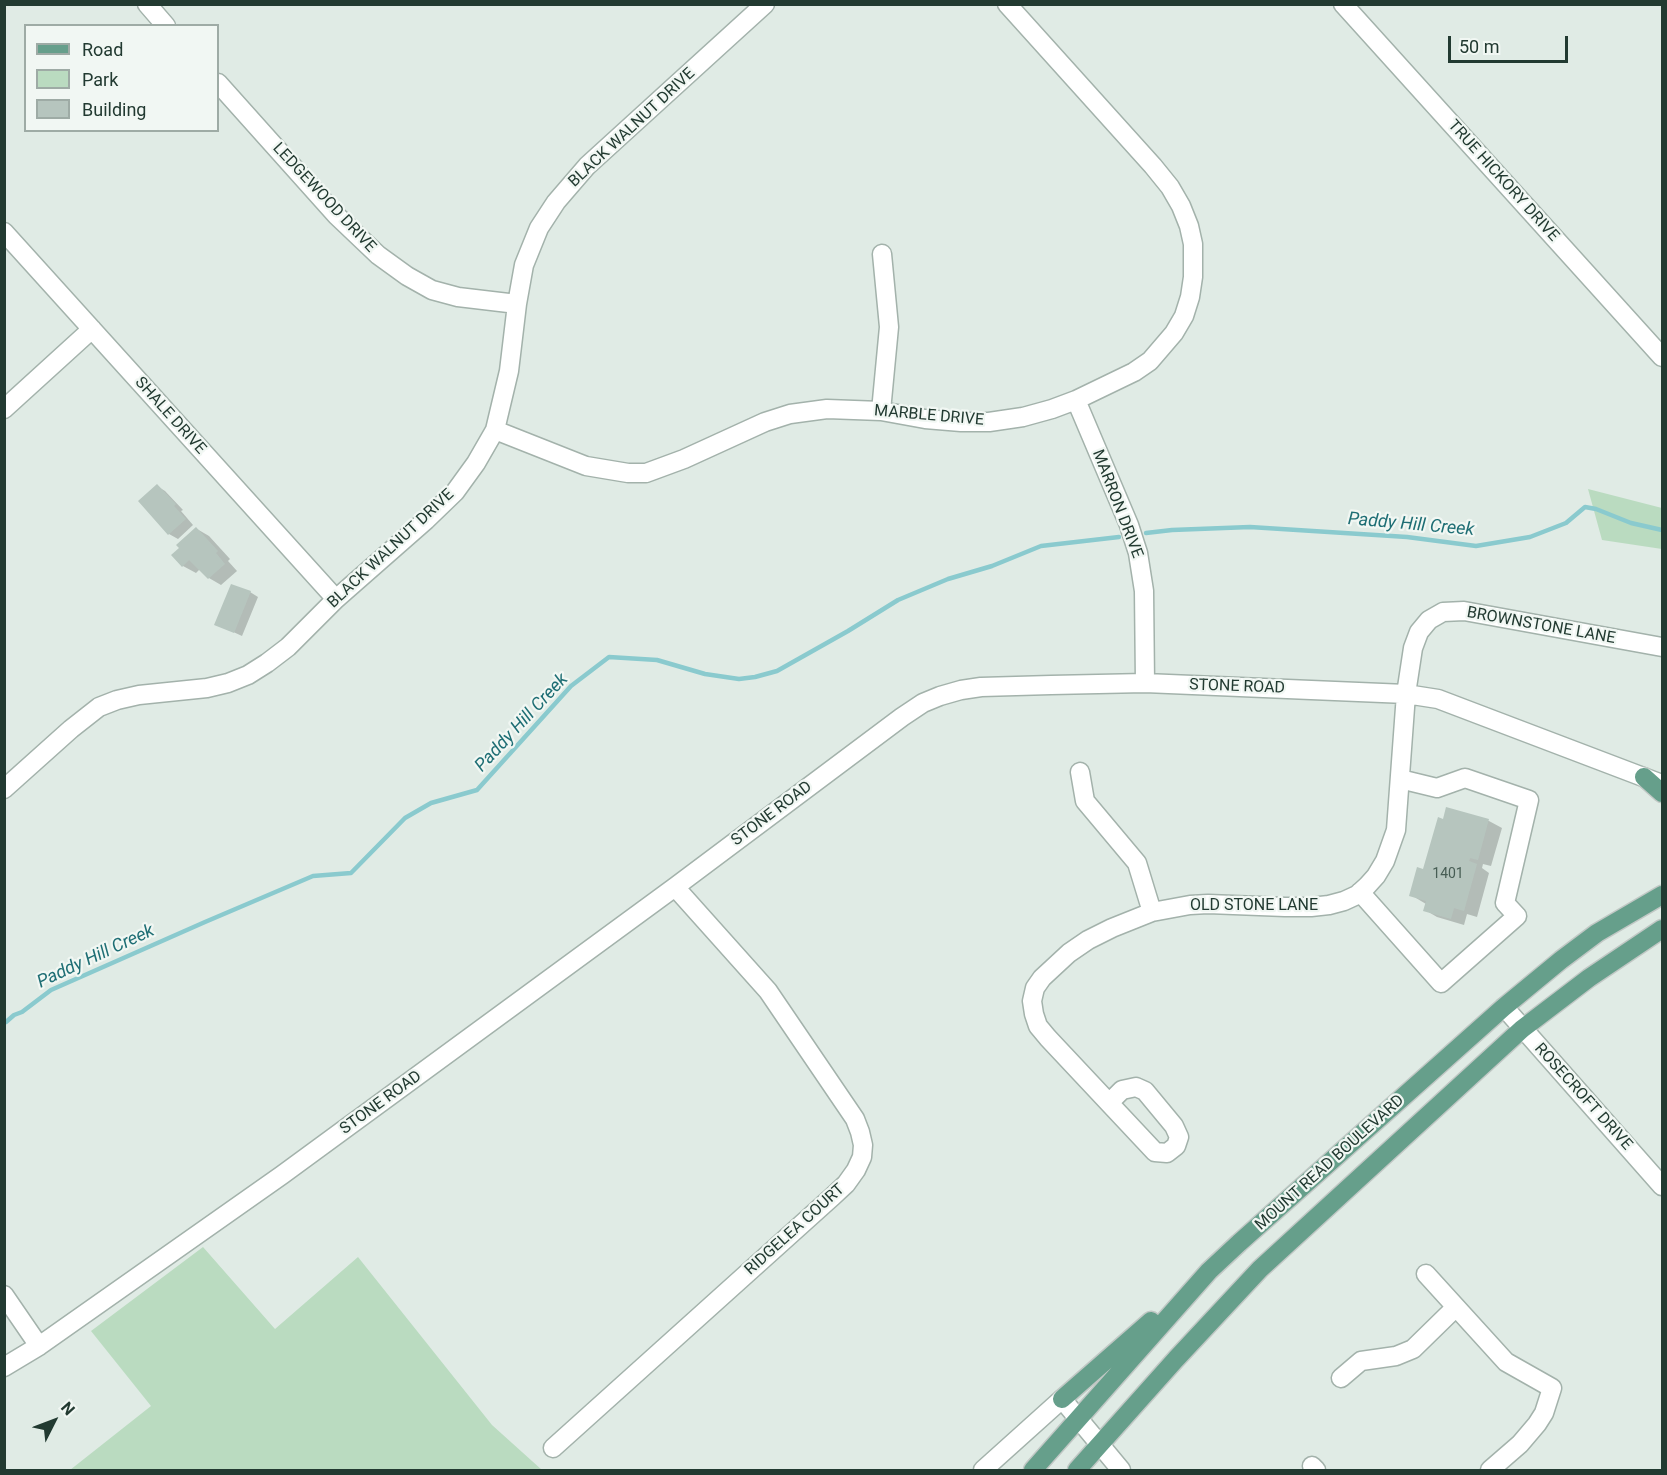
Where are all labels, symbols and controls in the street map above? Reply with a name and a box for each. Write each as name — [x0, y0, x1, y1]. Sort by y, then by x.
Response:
legend — [24, 24, 219, 132]
scale bar — [1451, 24, 1571, 62]
text: 50 m — [1459, 36, 1499, 57]
text: Road — [82, 39, 123, 60]
street label: BLACK WALNUT DRIVE — [565, 64, 699, 192]
text: Park — [82, 69, 118, 90]
text: Building — [82, 99, 146, 120]
street label: TRUE HICKORY DRIVE — [1443, 116, 1563, 246]
street label: LEDGEWOOD DRIVE — [268, 139, 380, 257]
street label: SHALE DRIVE — [130, 373, 210, 459]
street label: MARBLE DRIVE — [873, 402, 985, 430]
street label: MARRON DRIVE — [1087, 447, 1147, 561]
street label: BLACK WALNUT DRIVE — [324, 485, 458, 613]
water label: Paddy Hill Creek — [1347, 509, 1475, 541]
street label: BROWNSTONE LANE — [1465, 603, 1617, 649]
water label: Paddy Hill Creek — [471, 669, 573, 777]
street label: STONE ROAD — [1189, 676, 1285, 698]
street label: STONE ROAD — [728, 777, 816, 851]
house number: 1401 — [1432, 866, 1464, 882]
street label: OLD STONE LANE — [1190, 896, 1318, 916]
water label: Paddy Hill Creek — [34, 920, 158, 994]
street label: ROSECROFT DRIVE — [1530, 1040, 1636, 1154]
street label: STONE ROAD — [337, 1067, 425, 1139]
street label: MOUNT READ BOULEVARD — [1252, 1091, 1408, 1235]
street label: RIDGELEA COURT — [741, 1180, 849, 1280]
north arrow — [24, 1391, 84, 1451]
text: N — [57, 1398, 79, 1419]

